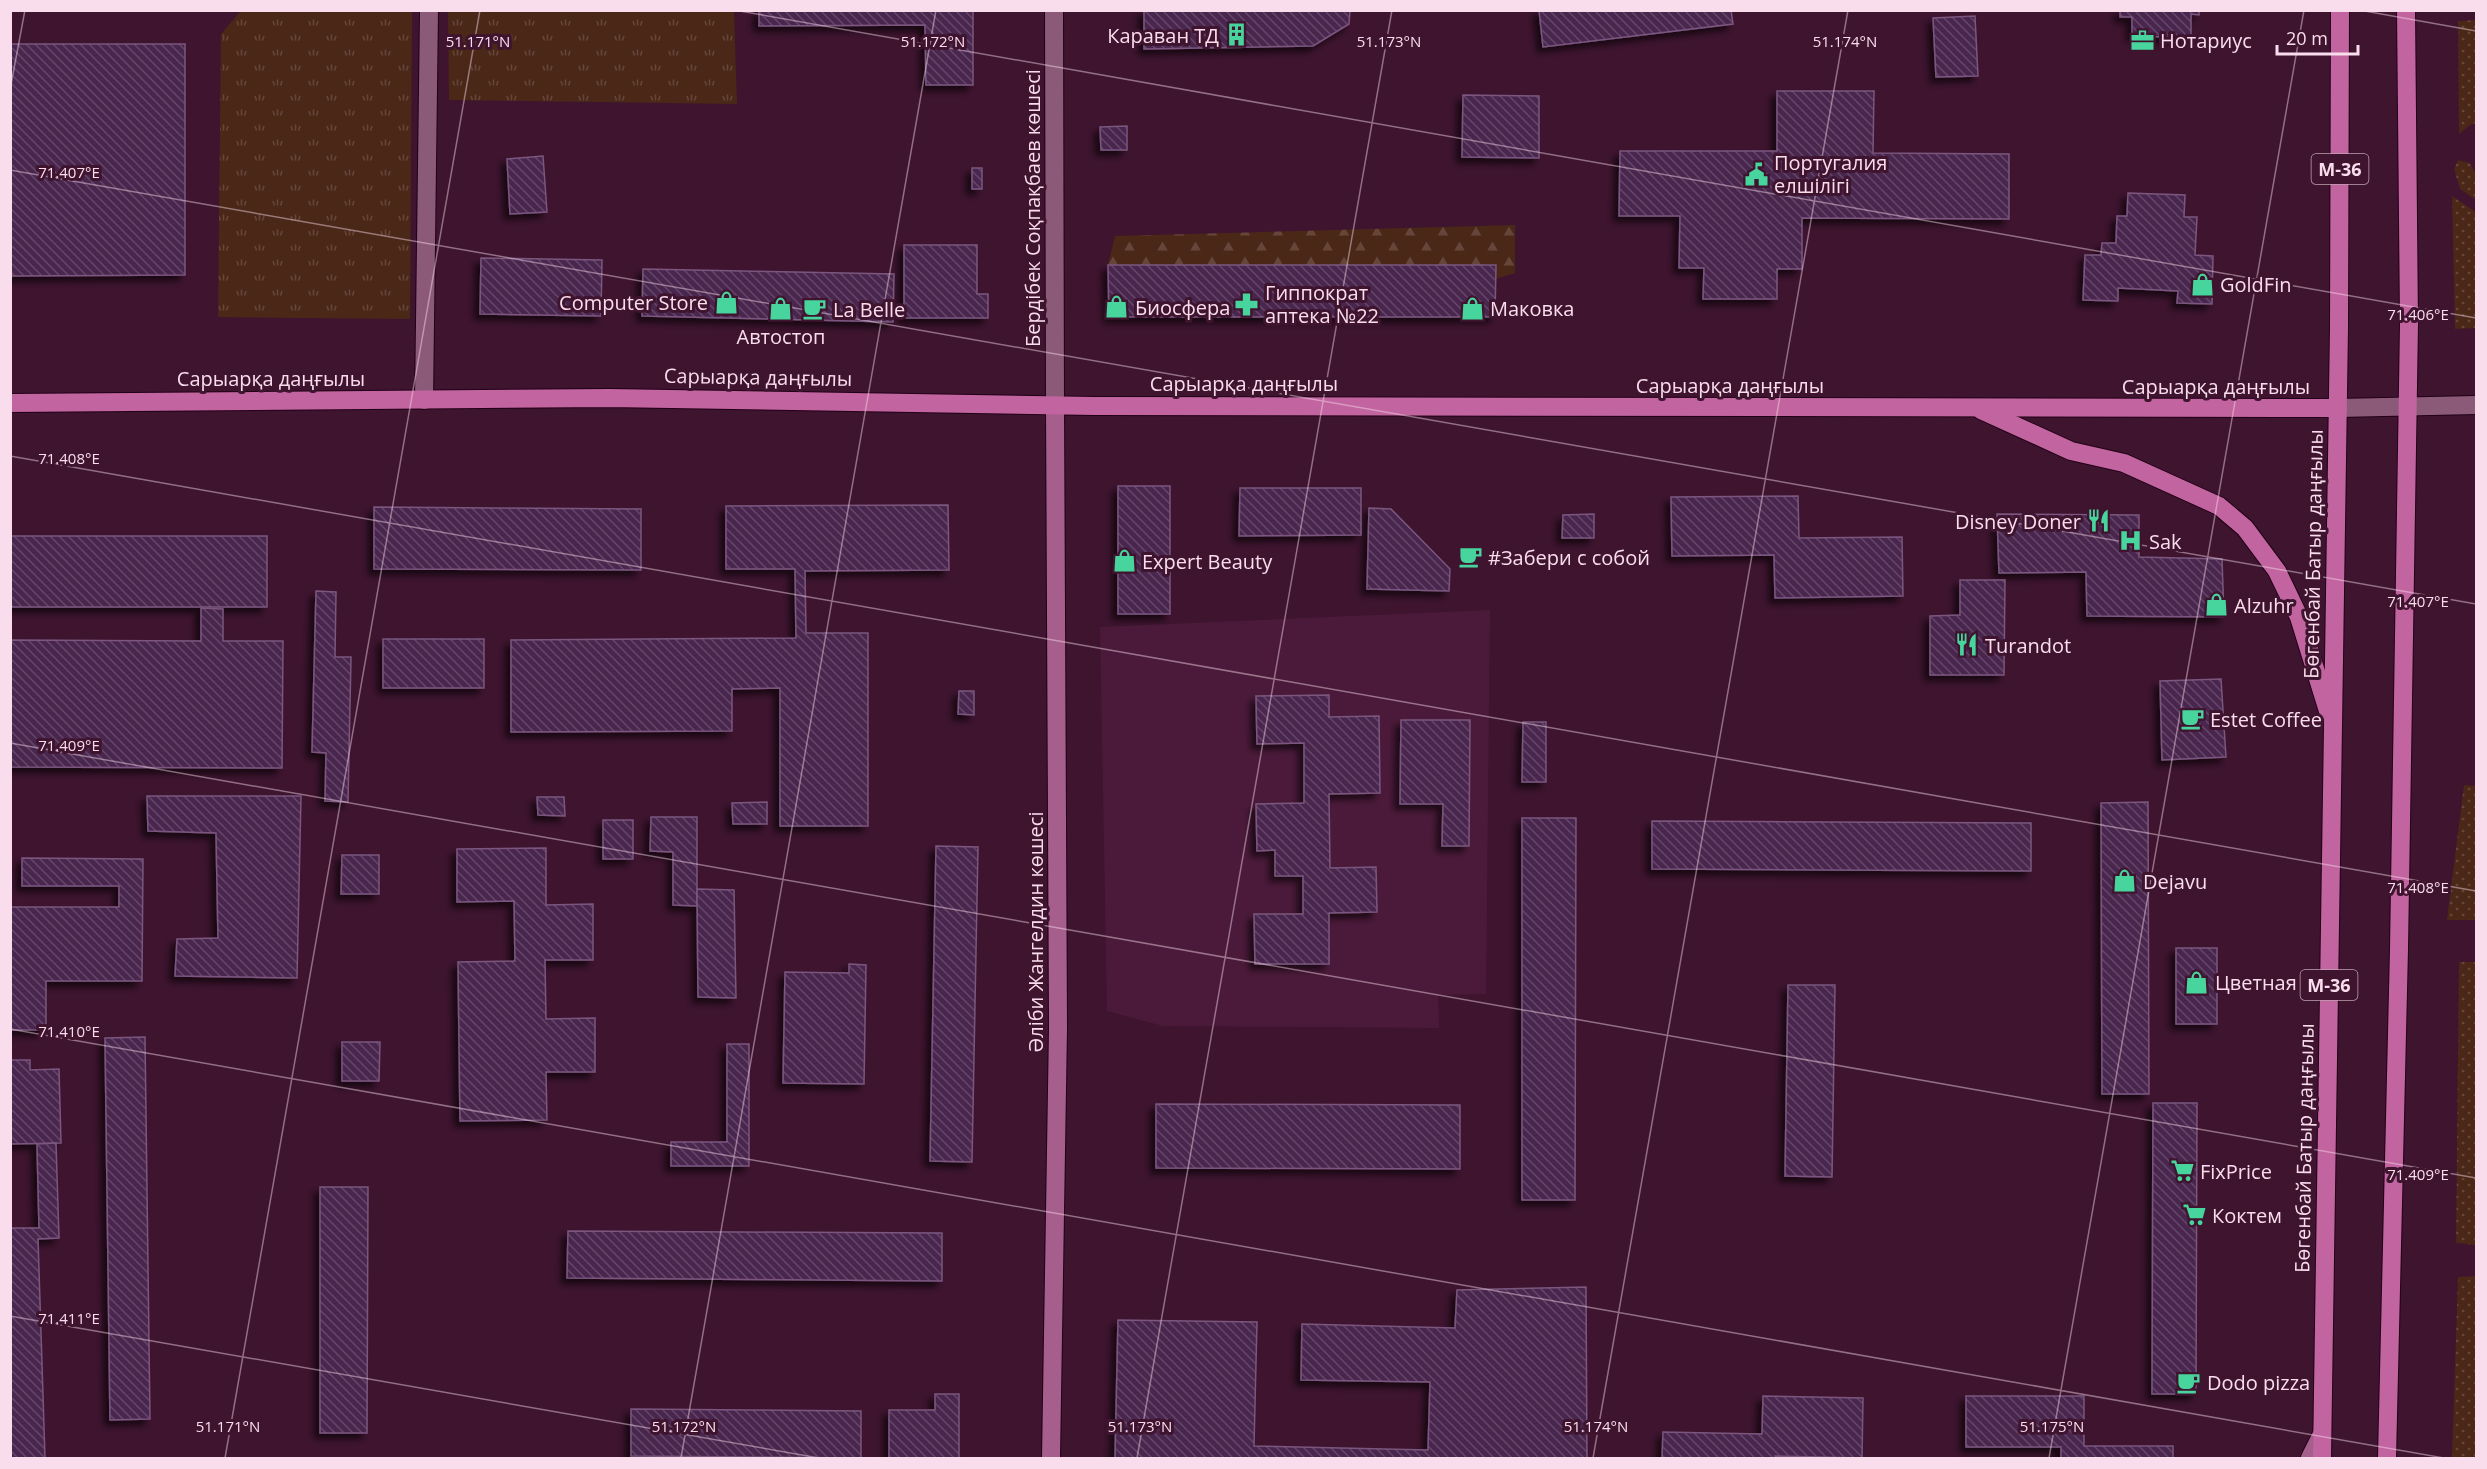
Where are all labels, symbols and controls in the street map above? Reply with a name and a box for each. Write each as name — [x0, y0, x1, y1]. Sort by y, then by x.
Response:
scale bar — [2277, 18, 2358, 56]
place label: Караван ТД — [1107, 22, 1219, 49]
building icon: Караван ТД — [1224, 22, 1250, 48]
text: 20 m — [2286, 26, 2328, 50]
office icon: Нотариус — [2129, 27, 2155, 53]
place label: Нотариус — [2160, 27, 2252, 54]
text: 51.171°N — [446, 31, 510, 51]
text: 51.172°N — [901, 31, 965, 51]
text: 51.173°N — [1357, 31, 1421, 51]
text: 51.174°N — [1813, 31, 1877, 51]
street label: Бердібек Соқпақбаев көшесі — [1019, 69, 1046, 347]
place label: Португалия елшілігі — [1774, 149, 1887, 199]
road number: M-36 — [2312, 154, 2368, 184]
public building icon: Португалия елшілігі — [1743, 161, 1769, 187]
text: 71.407°E — [38, 162, 100, 182]
shop icon: GoldFin — [2189, 271, 2215, 297]
place label: GoldFin — [2220, 271, 2292, 298]
place label: Гиппократ аптека №22 — [1265, 279, 1379, 329]
place label: Computer Store — [559, 289, 708, 316]
shop icon: Computer Store — [713, 289, 739, 315]
pharmacy icon: Гиппократ аптека №22 — [1234, 291, 1260, 317]
shop icon: Биосфера — [1104, 294, 1130, 320]
place label: Биосфера — [1135, 294, 1230, 321]
shop icon: Маковка — [1459, 295, 1485, 321]
place label: Маковка — [1490, 295, 1574, 322]
shop icon: Автостоп — [768, 296, 794, 322]
cafe icon: La Belle — [802, 296, 828, 322]
place label: La Belle — [833, 296, 905, 323]
text: 71.406°E — [2387, 304, 2449, 324]
place label: Автостоп — [736, 323, 826, 350]
street label: Сарыарқа даңғылы — [664, 362, 852, 392]
street label: Сарыарқа даңғылы — [177, 365, 365, 392]
street label: Сарыарқа даңғылы — [1150, 370, 1338, 397]
street label: Сарыарқа даңғылы — [1636, 372, 1824, 399]
street label: Сарыарқа даңғылы — [2122, 373, 2310, 400]
street label: Бөгенбай Батыр даңғылы — [2297, 429, 2329, 679]
text: 71.408°E — [38, 448, 100, 468]
place label: Disney Doner — [1955, 508, 2081, 535]
restaurant icon: Disney Doner — [2086, 508, 2112, 534]
hospital icon: Sak — [2118, 528, 2144, 554]
place label: Sak — [2149, 528, 2182, 555]
cafe icon: #Забери с собой — [1457, 544, 1483, 570]
place label: #Забери с собой — [1488, 544, 1650, 571]
shop icon: Expert Beauty — [1111, 548, 1137, 574]
place label: Expert Beauty — [1142, 548, 1273, 575]
text: 71.407°E — [2387, 591, 2449, 611]
shop icon: Alzuhr — [2203, 592, 2229, 618]
place label: Alzuhr — [2234, 592, 2294, 619]
restaurant icon: Turandot — [1954, 632, 1980, 658]
place label: Turandot — [1985, 632, 2071, 659]
cafe icon: Estet Coffee — [2179, 706, 2205, 732]
place label: Estet Coffee — [2210, 706, 2322, 733]
text: 71.409°E — [38, 735, 100, 755]
street label: Әліби Жангелдин көшесі — [1022, 812, 1049, 1052]
shop icon: Dejavu — [2112, 868, 2138, 894]
place label: Dejavu — [2143, 868, 2207, 895]
text: 71.408°E — [2387, 877, 2449, 897]
shop icon: Цветная — [2184, 969, 2210, 995]
place label: Цветная — [2215, 969, 2297, 996]
road number: M-36 — [2300, 970, 2358, 1000]
text: 71.410°E — [38, 1021, 100, 1041]
street label: Бөгенбай Батыр даңғылы — [2288, 1023, 2320, 1273]
supermarket icon: FixPrice — [2169, 1158, 2195, 1184]
place label: FixPrice — [2200, 1158, 2272, 1185]
text: 71.409°E — [2387, 1164, 2449, 1184]
supermarket icon: Коктем — [2181, 1202, 2207, 1228]
place label: Коктем — [2212, 1202, 2282, 1229]
text: 71.411°E — [38, 1308, 100, 1328]
cafe icon: Dodo pizza — [2176, 1369, 2202, 1395]
place label: Dodo pizza — [2207, 1369, 2310, 1396]
text: 51.171°N — [196, 1416, 260, 1436]
text: 51.172°N — [652, 1416, 716, 1436]
text: 51.173°N — [1108, 1416, 1172, 1436]
text: 51.174°N — [1564, 1416, 1628, 1436]
text: 51.175°N — [2020, 1416, 2084, 1436]

